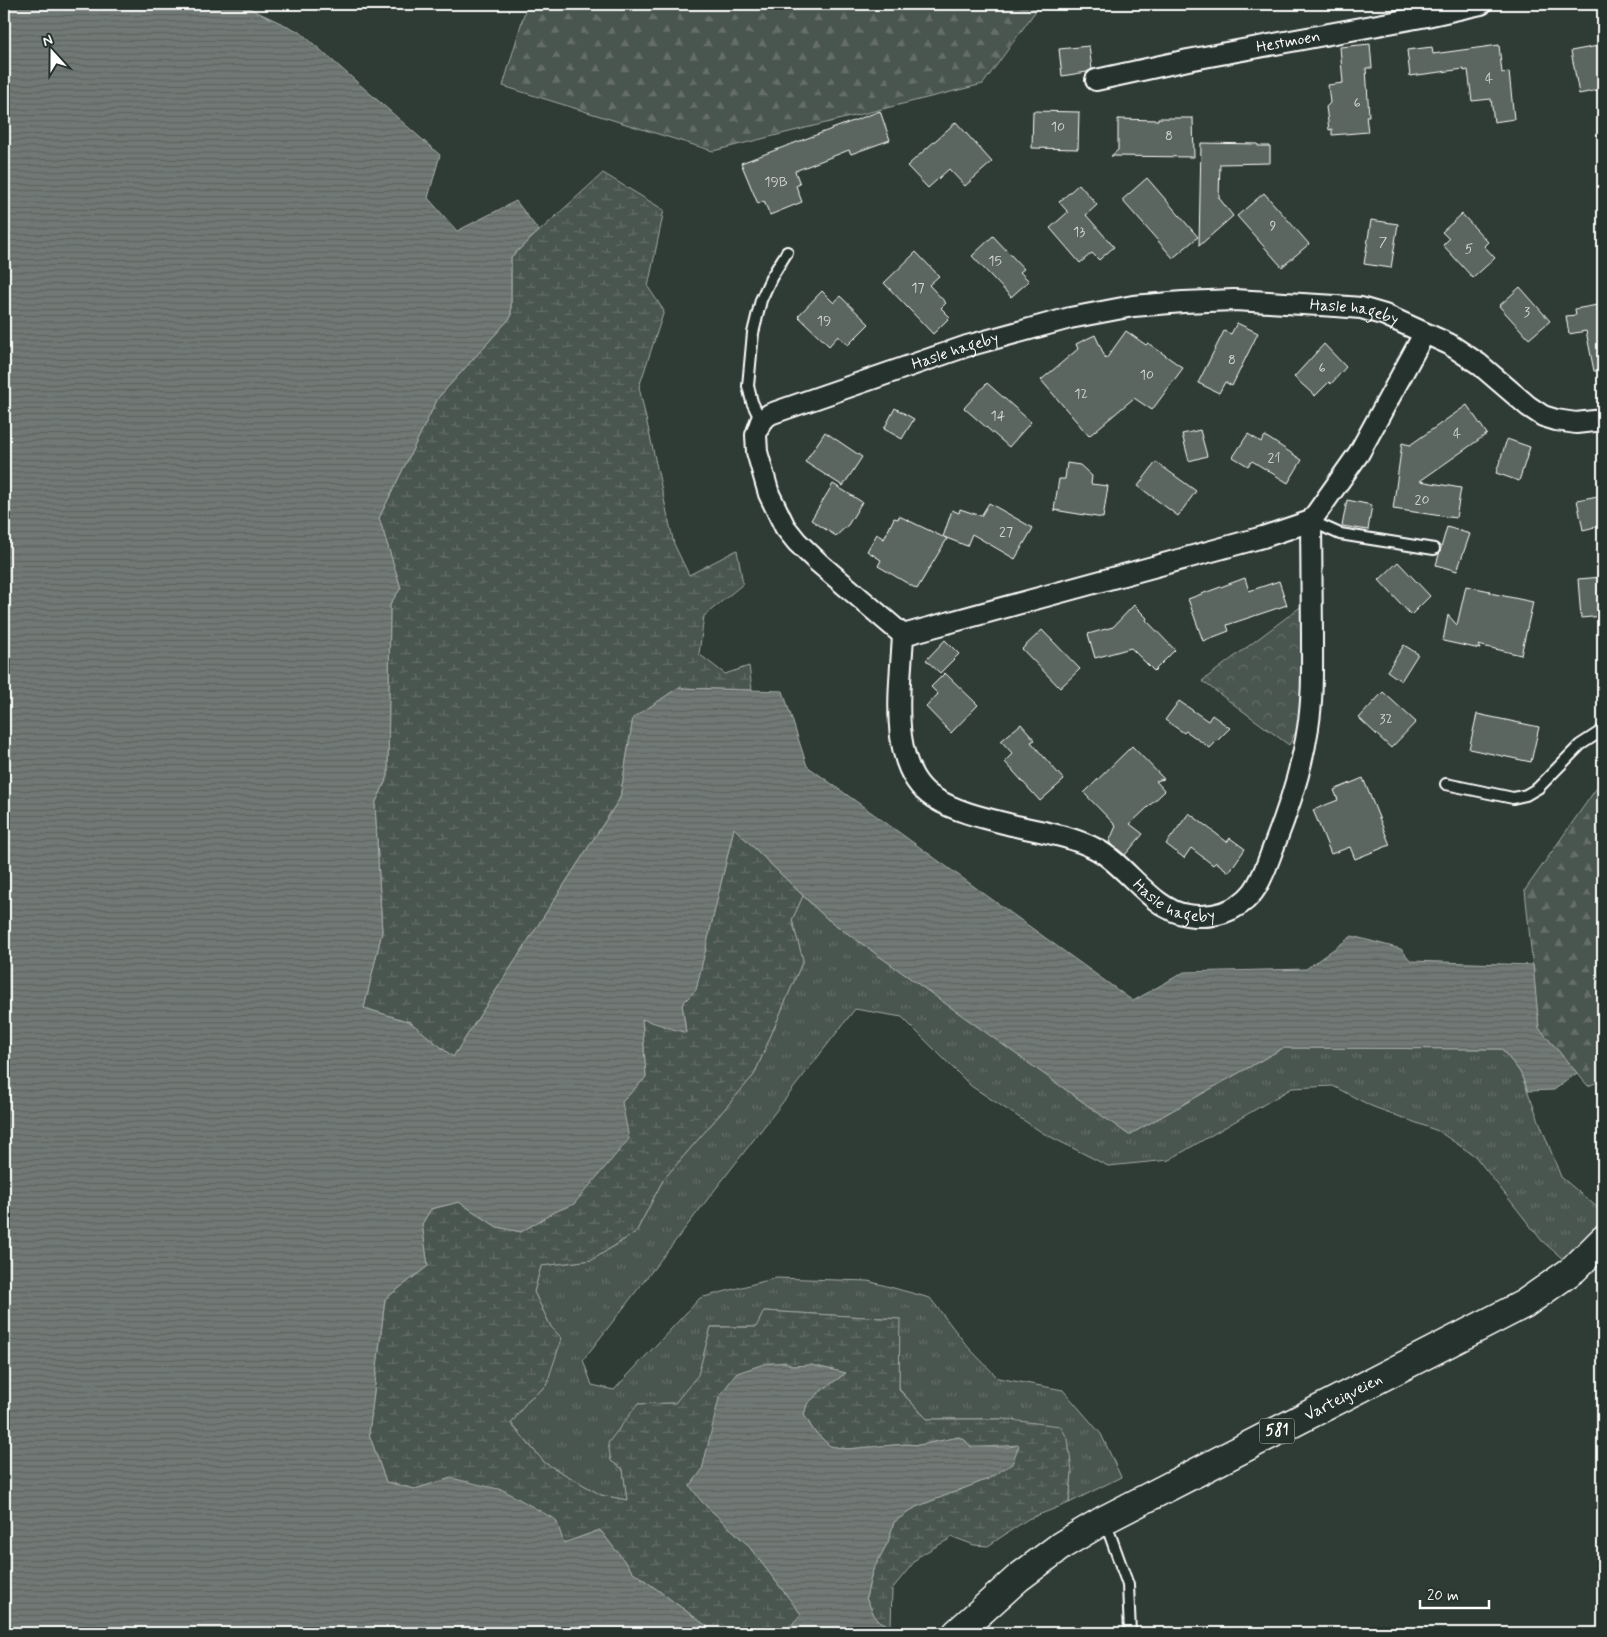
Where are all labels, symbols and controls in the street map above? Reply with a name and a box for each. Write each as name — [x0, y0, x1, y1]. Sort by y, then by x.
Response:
street label: Hestmoen — [1254, 25, 1322, 58]
north arrow — [28, 28, 78, 78]
text: N — [40, 31, 55, 51]
house number: 4 — [1485, 70, 1493, 88]
house number: 6 — [1353, 94, 1361, 112]
house number: 10 — [1051, 118, 1065, 136]
house number: 8 — [1165, 127, 1173, 145]
house number: 19B — [764, 173, 788, 191]
house number: 9 — [1270, 217, 1277, 235]
house number: 13 — [1073, 223, 1085, 241]
house number: 7 — [1379, 233, 1388, 251]
house number: 5 — [1465, 240, 1473, 258]
house number: 15 — [988, 252, 1002, 270]
house number: 17 — [911, 279, 925, 297]
street label: Hasle hageby — [1309, 294, 1402, 330]
house number: 3 — [1524, 303, 1530, 321]
house number: 19 — [817, 312, 831, 330]
street label: Hasle hageby — [909, 327, 1001, 375]
house number: 8 — [1228, 351, 1236, 369]
house number: 6 — [1318, 359, 1326, 377]
house number: 10 — [1140, 366, 1154, 384]
house number: 12 — [1074, 385, 1088, 403]
house number: 14 — [991, 407, 1006, 425]
house number: 4 — [1453, 425, 1461, 443]
house number: 21 — [1268, 449, 1280, 467]
house number: 20 — [1415, 491, 1429, 509]
house number: 27 — [999, 523, 1013, 541]
house number: 32 — [1379, 710, 1393, 728]
street label: Hasle hageby — [1128, 874, 1216, 927]
street label: Varteigveien — [1301, 1368, 1386, 1426]
road number: 581 — [1260, 1418, 1294, 1444]
scale bar — [1420, 1577, 1488, 1609]
text: 20 m — [1427, 1586, 1459, 1606]

